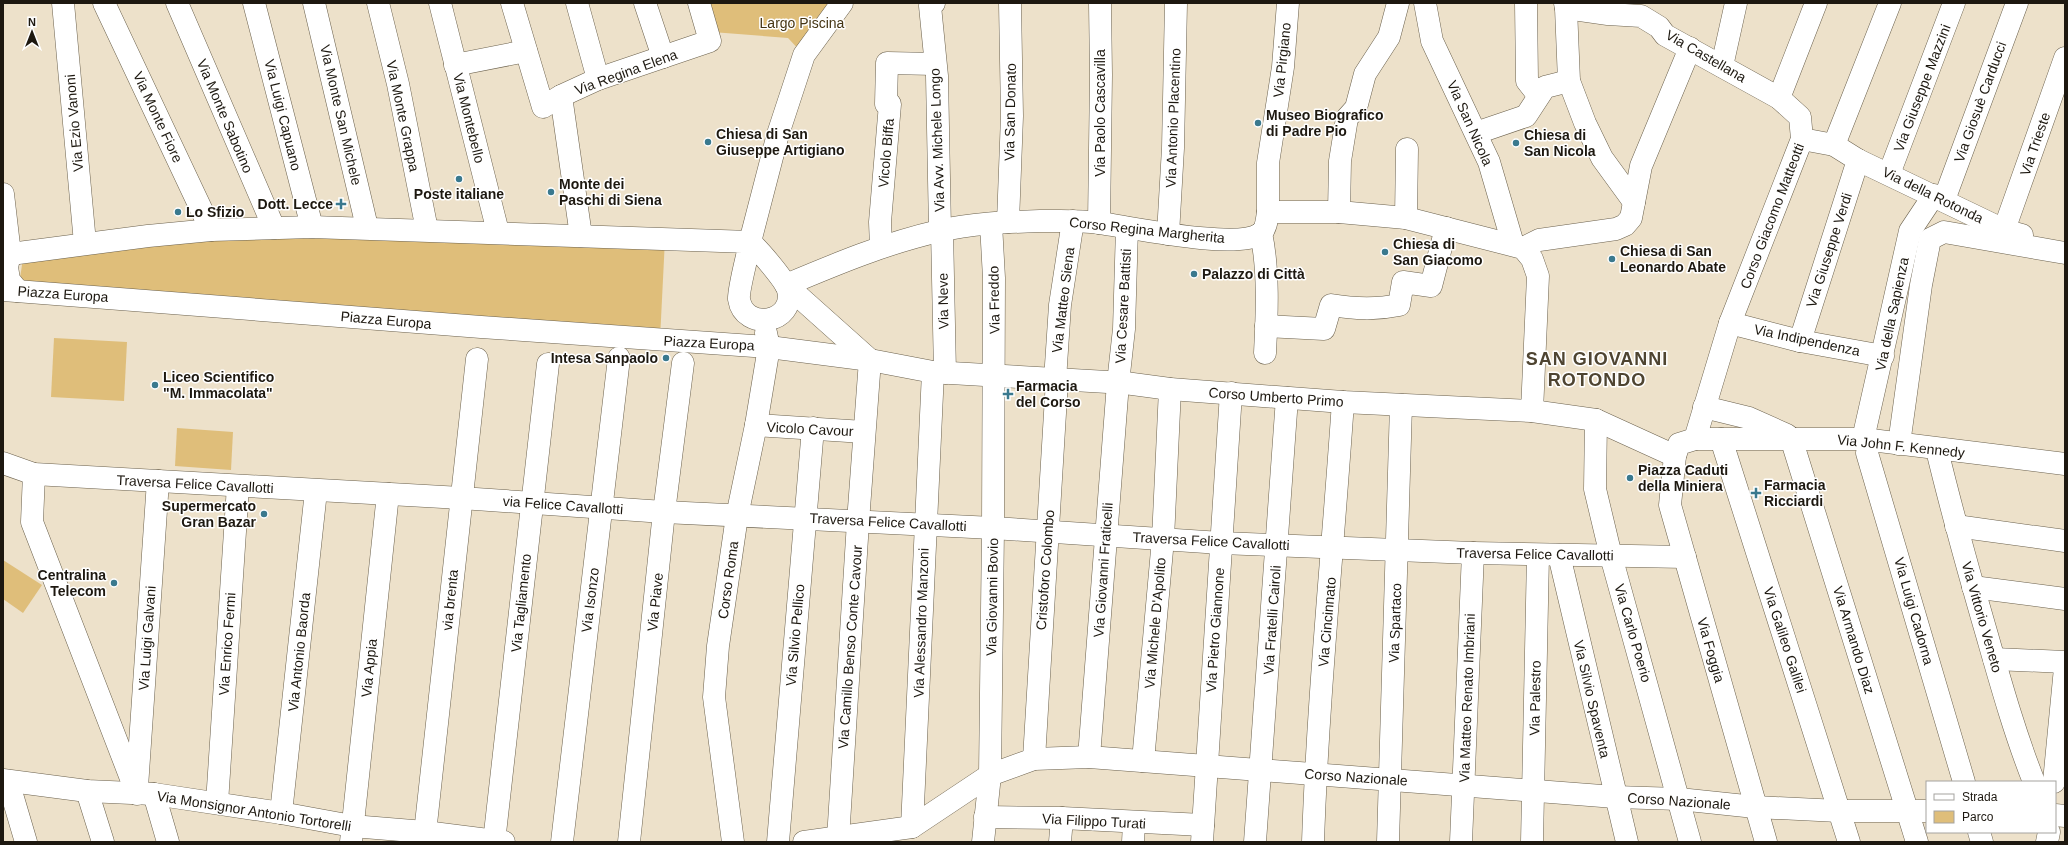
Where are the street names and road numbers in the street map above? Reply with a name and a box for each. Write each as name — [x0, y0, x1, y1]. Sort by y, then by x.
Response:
street label: Via Pirgiano — [1270, 22, 1294, 98]
street label: Via Giuseppe Mazzini — [1890, 22, 1954, 154]
street label: Via Castellana — [1663, 27, 1749, 86]
street label: Via Giosuè Carducci — [1951, 39, 2009, 165]
street label: Via Monte San Michele — [317, 43, 365, 187]
street label: Via Regina Elena — [573, 46, 680, 98]
street label: Via Antonio Placentino — [1163, 48, 1183, 188]
street label: Via Paolo Cascavilla — [1092, 49, 1108, 177]
street label: Via Monte Sabotino — [194, 57, 256, 175]
street label: Via Luigi Capuano — [261, 58, 305, 173]
street label: Via Monte Grappa — [383, 59, 423, 173]
street label: Via San Donato — [1001, 63, 1019, 161]
street label: Via Avv. Michele Longo — [926, 68, 948, 212]
street label: Via Monte Fiore — [130, 69, 186, 165]
street label: Via Montebello — [450, 71, 488, 165]
street label: Via Ezio Vanoni — [62, 74, 86, 172]
street label: Via San Nicola — [1444, 78, 1496, 168]
street label: Via Trieste — [2017, 110, 2053, 178]
street label: Vicolo Biffa — [875, 117, 897, 188]
street label: Corso Giacomo Matteotti — [1737, 141, 1807, 291]
street label: Via della Rotonda — [1880, 164, 1986, 226]
street label: Via Giuseppe Verdi — [1803, 191, 1855, 309]
street label: Corso Regina Margherita — [1068, 214, 1226, 246]
street label: Via Matteo Siena — [1049, 246, 1077, 354]
street label: Via Cesare Battisti — [1112, 248, 1134, 364]
street label: Via della Sapienza — [1872, 256, 1912, 372]
street label: Via Freddo — [985, 266, 1003, 334]
street label: Via Neve — [935, 272, 951, 329]
street label: Piazza Europa — [17, 283, 109, 305]
street label: Piazza Europa — [340, 308, 432, 332]
street label: Via Indipendenza — [1753, 321, 1862, 359]
street label: Piazza Europa — [663, 333, 755, 353]
street label: Corso Umberto Primo — [1208, 384, 1344, 410]
street label: Vicolo Cavour — [766, 419, 854, 439]
street label: Via John F. Kennedy — [1836, 431, 1966, 461]
street label: Traversa Felice Cavallotti — [116, 472, 274, 496]
street label: via Felice Cavallotti — [502, 493, 624, 517]
street label: Via Giovanni Fraticelli — [1090, 502, 1116, 638]
street label: Cristoforo Colombo — [1033, 509, 1057, 631]
street label: Traversa Felice Cavallotti — [809, 510, 967, 534]
street label: Traversa Felice Cavallotti — [1132, 529, 1290, 553]
street label: Via Giovanni Bovio — [983, 538, 1001, 656]
street label: Corso Roma — [715, 540, 741, 620]
street label: Via Camillo Benso Conte Cavour — [835, 544, 865, 750]
street label: Traversa Felice Cavallotti — [1456, 545, 1614, 563]
street label: Via Alessandro Manzoni — [910, 548, 932, 698]
street label: Via Tagliamento — [508, 553, 534, 653]
street label: Via Luigi Cadorna — [1891, 555, 1937, 667]
street label: Via Michele D'Apolito — [1141, 557, 1169, 689]
street label: Via Vittorio Veneto — [1959, 560, 2006, 675]
street label: Via Fratelli Cairoli — [1260, 565, 1284, 675]
street label: Via Isonzo — [578, 566, 602, 633]
street label: Via Pietro Giannone — [1203, 567, 1227, 693]
street label: via brenta — [439, 568, 461, 631]
street label: Via Piave — [644, 572, 666, 632]
street label: Via Cincinnato — [1315, 576, 1339, 668]
street label: Via Carlo Poerio — [1611, 582, 1655, 684]
street label: Via Silvio Pellico — [783, 583, 807, 687]
street label: Via Spartaco — [1386, 583, 1404, 663]
street label: Via Armando Diaz — [1830, 584, 1878, 696]
street label: Via Luigi Galvani — [135, 585, 159, 691]
street label: Via Galileo Galilei — [1760, 585, 1810, 695]
street label: Via Antonio Baorda — [285, 591, 313, 712]
street label: Via Enrico Fermi — [215, 592, 239, 696]
street label: Via Matteo Renato Imbriani — [1456, 613, 1478, 783]
street label: Via Foggia — [1694, 616, 1728, 684]
street label: Via Appia — [358, 638, 380, 698]
street label: Via Silvio Spaventa — [1571, 639, 1613, 760]
street label: Via Palestro — [1526, 660, 1544, 736]
street label: Corso Nazionale — [1304, 765, 1408, 789]
street label: Via Monsignor Antonio Tortorelli — [156, 788, 352, 834]
street label: Corso Nazionale — [1627, 789, 1731, 813]
street label: Via Filippo Turati — [1042, 810, 1146, 832]

